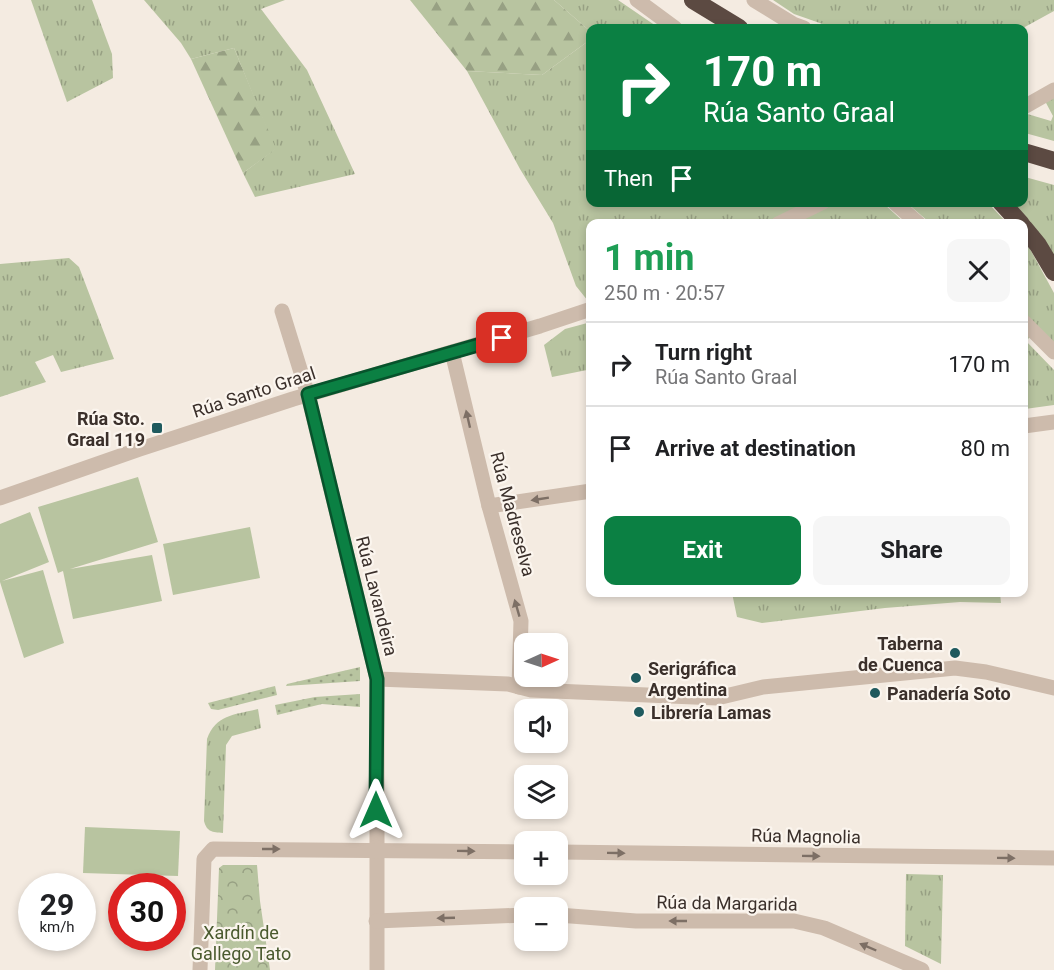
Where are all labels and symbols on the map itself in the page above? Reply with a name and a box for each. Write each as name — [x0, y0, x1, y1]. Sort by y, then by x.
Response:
pin — [476, 312, 527, 363]
street label: Rúa Santo Graal — [190, 362, 318, 422]
place label: Rúa Sto. Graal 119 — [67, 408, 145, 450]
one-way arrow — [463, 410, 473, 428]
marker: Rúa Sto. Graal 119 — [150, 421, 164, 435]
street label: Rúa Madreselva — [486, 449, 540, 579]
one-way arrow — [530, 494, 549, 503]
street label: Rúa Lavandeira — [352, 534, 402, 658]
one-way arrow — [512, 599, 522, 617]
north arrow — [514, 633, 568, 687]
place label: Taberna de Cuenca — [858, 633, 943, 675]
marker: Taberna de Cuenca — [948, 646, 962, 660]
place label: Serigráfica Argentina — [648, 658, 737, 700]
marker: Serigráfica Argentina — [629, 671, 643, 685]
place label: Panadería Soto — [887, 683, 1011, 704]
marker: Panadería Soto — [868, 686, 882, 700]
place label: Librería Lamas — [651, 702, 771, 723]
marker: Librería Lamas — [632, 705, 646, 719]
position arrow — [344, 778, 408, 842]
street label: Rúa Magnolia — [751, 825, 861, 847]
one-way arrow — [262, 844, 281, 854]
one-way arrow — [457, 846, 476, 855]
one-way arrow — [607, 848, 626, 858]
one-way arrow — [802, 851, 821, 861]
one-way arrow — [997, 853, 1016, 862]
speed limit sign: 30 — [108, 873, 186, 951]
street label: Rúa da Margarida — [656, 891, 798, 915]
one-way arrow — [436, 913, 455, 922]
one-way arrow — [668, 916, 687, 926]
park label: Xardín de Gallego Tato — [191, 922, 291, 964]
one-way arrow — [859, 942, 877, 951]

